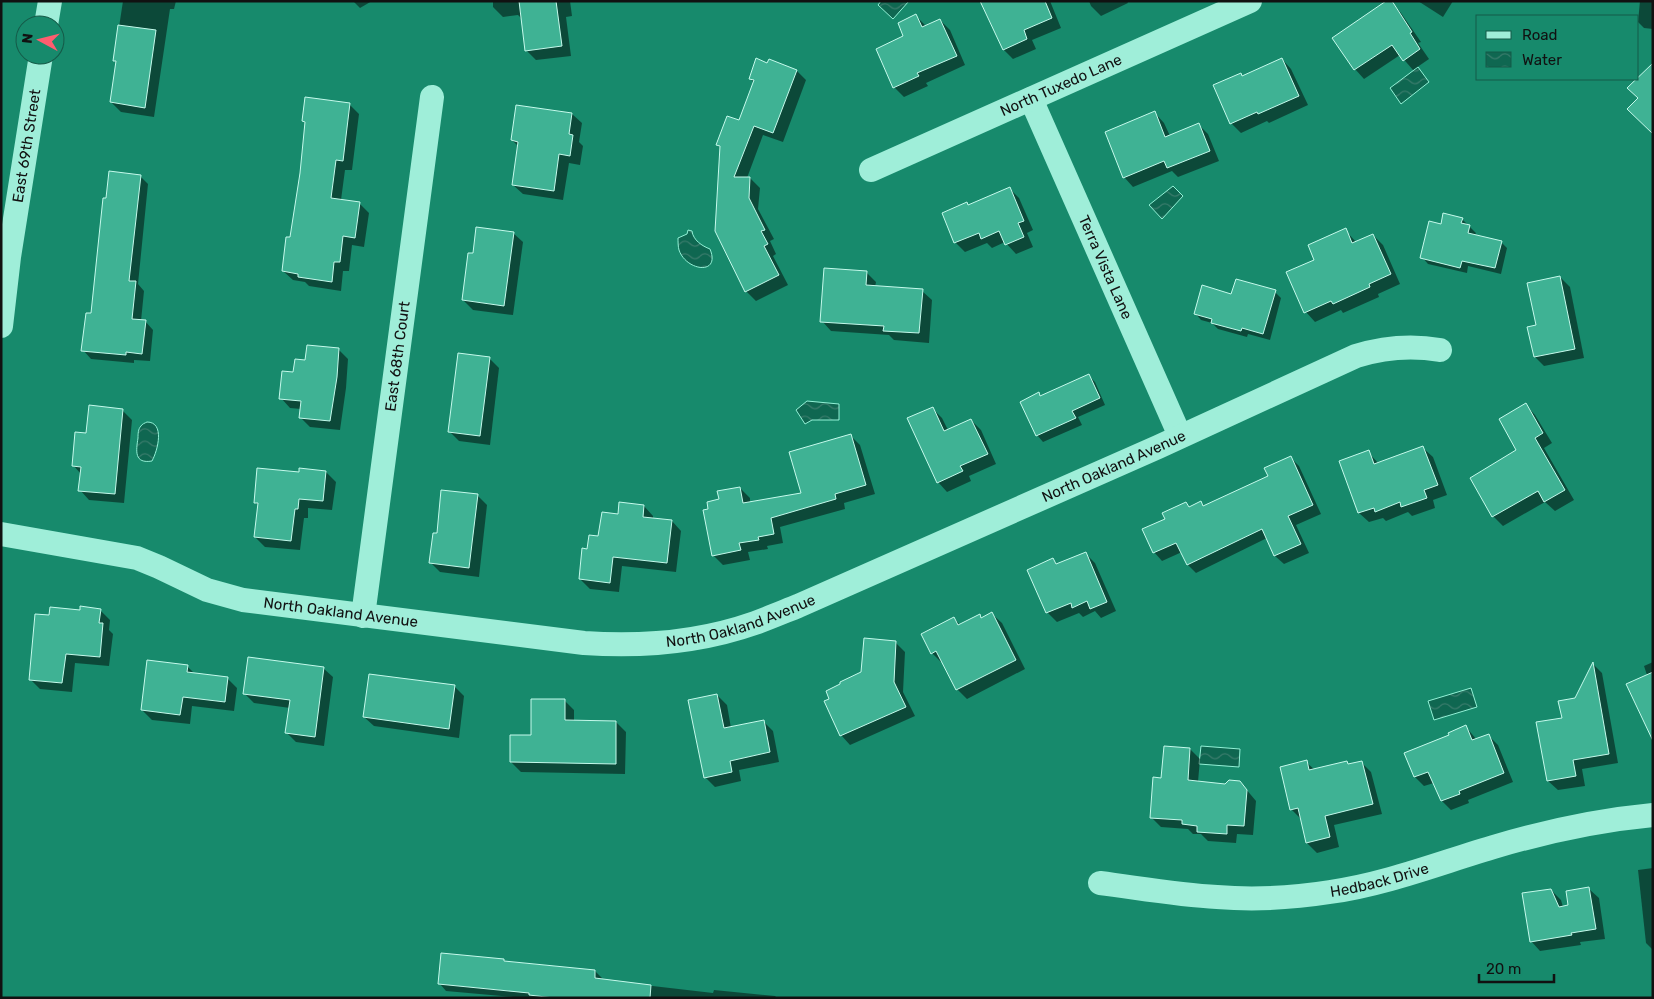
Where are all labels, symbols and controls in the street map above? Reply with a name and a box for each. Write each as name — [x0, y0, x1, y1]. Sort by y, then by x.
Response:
north arrow — [15, 15, 65, 65]
legend — [1476, 15, 1639, 80]
text: Road — [1522, 26, 1558, 44]
text: N — [19, 32, 37, 45]
street label: North Tuxedo Lane — [997, 50, 1125, 120]
text: Water — [1522, 51, 1562, 69]
street label: East 69th Street — [9, 88, 44, 204]
street label: Terra Vista Lane — [1075, 213, 1136, 322]
street label: East 68th Court — [381, 300, 414, 413]
street label: North Oakland Avenue — [1039, 427, 1189, 506]
street label: North Oakland Avenue — [665, 590, 818, 651]
street label: North Oakland Avenue — [263, 594, 419, 631]
street label: Hedback Drive — [1329, 859, 1431, 901]
scale bar — [1479, 952, 1554, 984]
text: 20 m — [1486, 960, 1521, 978]

